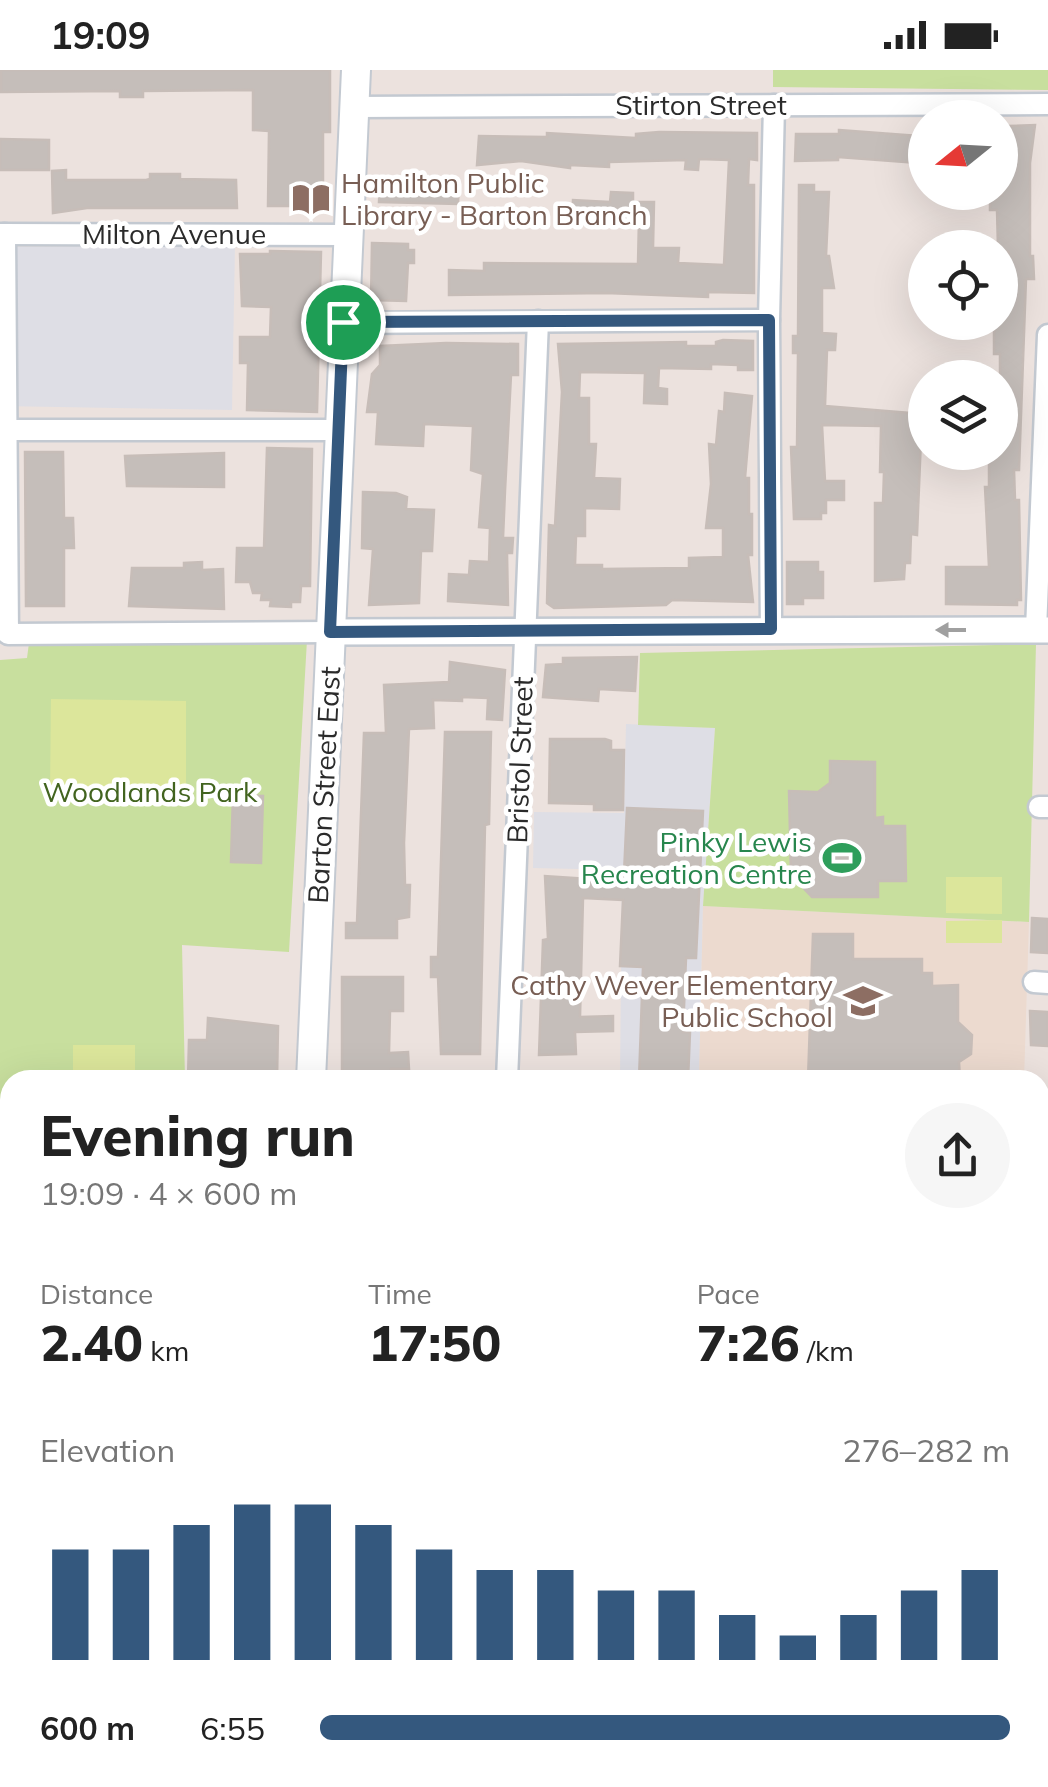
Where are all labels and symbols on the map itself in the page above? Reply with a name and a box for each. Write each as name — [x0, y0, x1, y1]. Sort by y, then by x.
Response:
street label: Stirton Street — [615, 87, 787, 122]
north arrow — [908, 100, 1018, 210]
place label: Hamilton Public Library - Barton Branch — [341, 165, 648, 232]
library icon: Hamilton Public Library - Barton Branch — [290, 178, 332, 220]
street label: Milton Avenue — [82, 216, 266, 251]
pin — [301, 280, 386, 365]
one-way arrow — [934, 622, 966, 638]
street label: Barton Street East — [300, 665, 347, 904]
street label: Bristol Street — [499, 676, 540, 844]
park label: Woodlands Park — [42, 774, 258, 809]
place label: Pinky Lewis Recreation Centre — [581, 824, 812, 891]
sports icon: Pinky Lewis Recreation Centre — [821, 837, 863, 879]
place label: Cathy Wever Elementary Public School — [510, 967, 833, 1034]
school or university icon: Cathy Wever Elementary Public School — [842, 980, 884, 1022]

